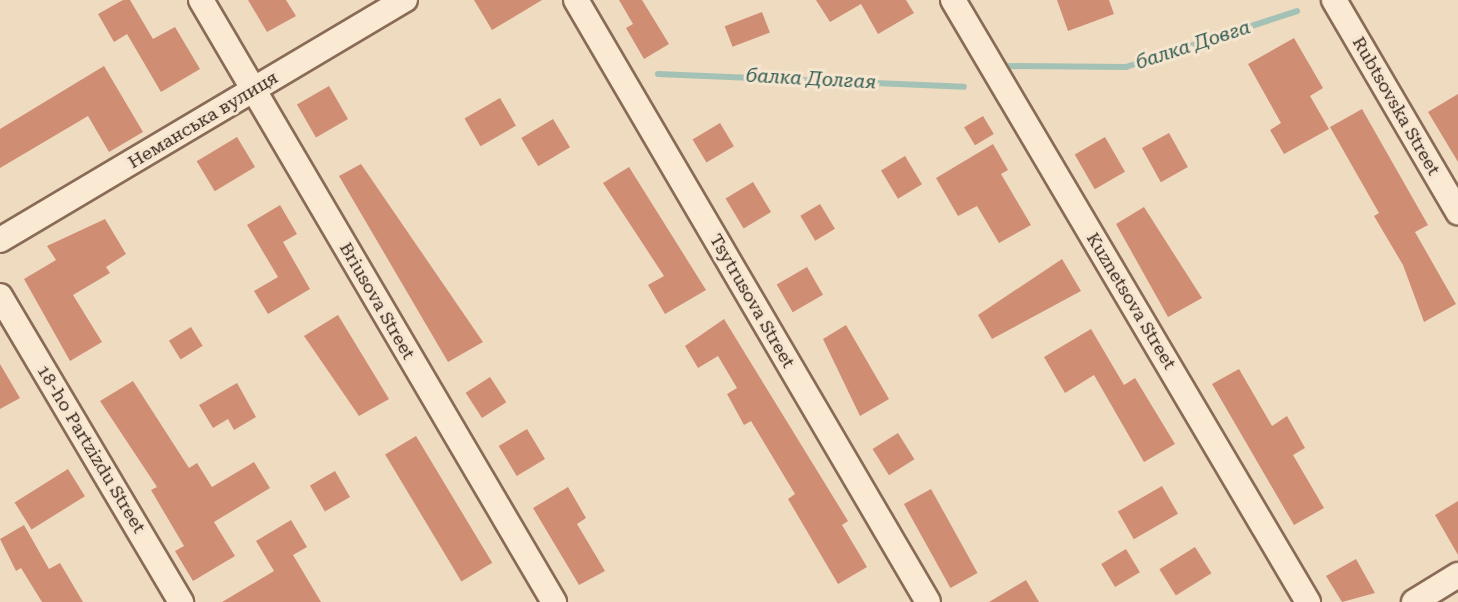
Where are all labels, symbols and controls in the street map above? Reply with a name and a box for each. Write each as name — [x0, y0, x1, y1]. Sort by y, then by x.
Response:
water label: балка Довга — [1133, 16, 1253, 74]
street label: Rubtsovska Street — [1348, 33, 1444, 179]
water label: балка Долгая — [745, 64, 877, 94]
street label: Неманська вулиця — [124, 67, 282, 173]
street label: Kuznetsova Street — [1082, 229, 1180, 373]
street label: Tsytrusova Street — [705, 230, 799, 372]
street label: Briusova Street — [335, 239, 419, 363]
street label: 18-ho Partzizdu Street — [32, 361, 150, 537]

